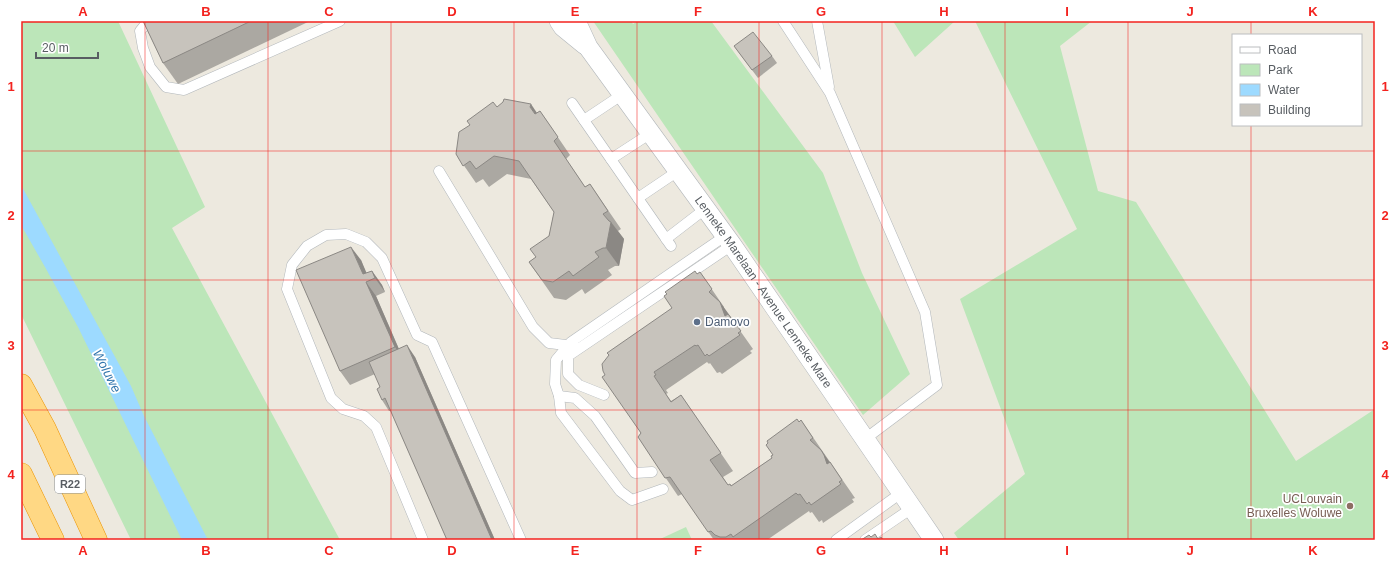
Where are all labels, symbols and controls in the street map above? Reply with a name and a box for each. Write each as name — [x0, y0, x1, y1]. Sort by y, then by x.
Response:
text: A — [78, 4, 88, 19]
text: B — [201, 4, 211, 19]
text: C — [324, 4, 334, 19]
text: D — [447, 4, 457, 19]
text: E — [571, 4, 580, 19]
text: F — [694, 4, 702, 19]
text: G — [816, 4, 826, 19]
text: H — [939, 4, 949, 19]
text: I — [1065, 4, 1069, 19]
text: J — [1186, 4, 1194, 19]
text: K — [1308, 4, 1318, 19]
scale bar — [36, 34, 98, 60]
legend — [1232, 34, 1362, 126]
text: 20 m — [42, 41, 69, 55]
text: Road — [1268, 43, 1297, 57]
text: Park — [1268, 63, 1294, 77]
text: 1 — [7, 79, 15, 94]
text: 1 — [1381, 79, 1389, 94]
text: Water — [1268, 83, 1300, 97]
text: Building — [1268, 103, 1311, 117]
street label: Lenneke Marelaan - Avenue Lenneke Mare — [692, 193, 835, 391]
text: 2 — [7, 208, 15, 223]
text: 2 — [1381, 208, 1389, 223]
place label: Damovo — [705, 315, 750, 329]
marker: Damovo — [692, 317, 702, 327]
text: 3 — [7, 338, 15, 353]
text: 3 — [1381, 338, 1389, 353]
water label: Woluwe — [90, 347, 124, 395]
text: 4 — [7, 467, 15, 482]
text: 4 — [1381, 467, 1389, 482]
road number: R22 — [55, 475, 85, 493]
place label: UCLouvain Bruxelles Woluwe — [1247, 492, 1342, 520]
marker: UCLouvain Bruxelles Woluwe — [1345, 501, 1355, 511]
text: A — [78, 543, 88, 558]
text: B — [201, 543, 211, 558]
text: C — [324, 543, 334, 558]
text: D — [447, 543, 457, 558]
text: E — [571, 543, 580, 558]
text: F — [694, 543, 702, 558]
text: G — [816, 543, 826, 558]
text: H — [939, 543, 949, 558]
text: I — [1065, 543, 1069, 558]
text: J — [1186, 543, 1194, 558]
text: K — [1308, 543, 1318, 558]

